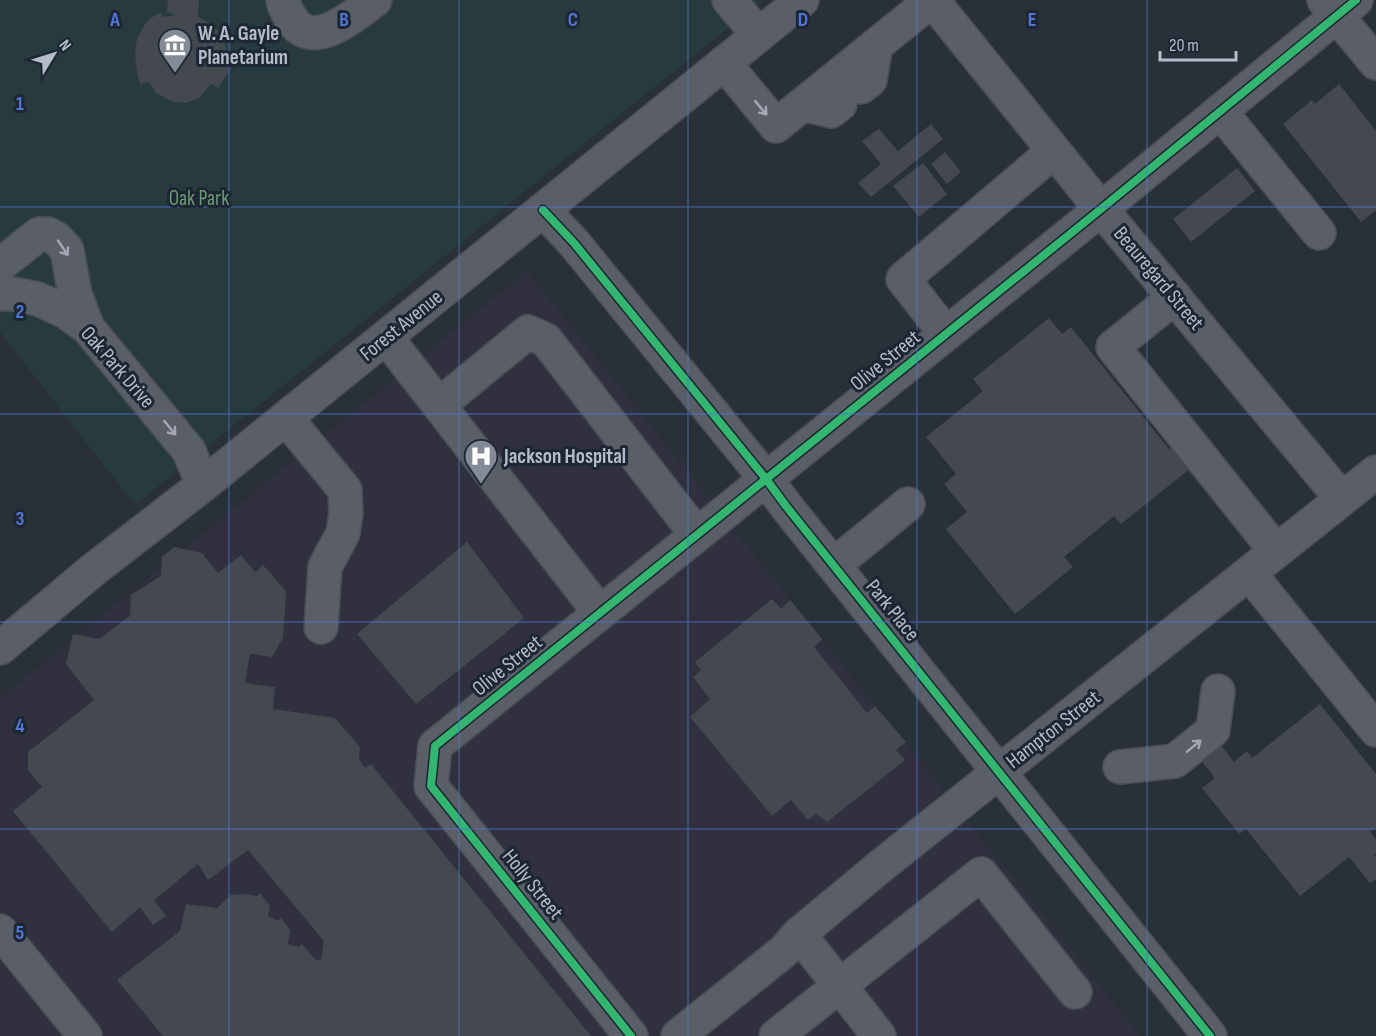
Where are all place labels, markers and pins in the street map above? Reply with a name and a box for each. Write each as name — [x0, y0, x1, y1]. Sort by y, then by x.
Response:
place label: W. A. Gayle Planetarium — [198, 21, 288, 70]
museum icon: W. A. Gayle Planetarium — [157, 27, 193, 74]
hospital icon: Jackson Hospital — [463, 438, 499, 485]
place label: Jackson Hospital — [503, 444, 626, 469]

